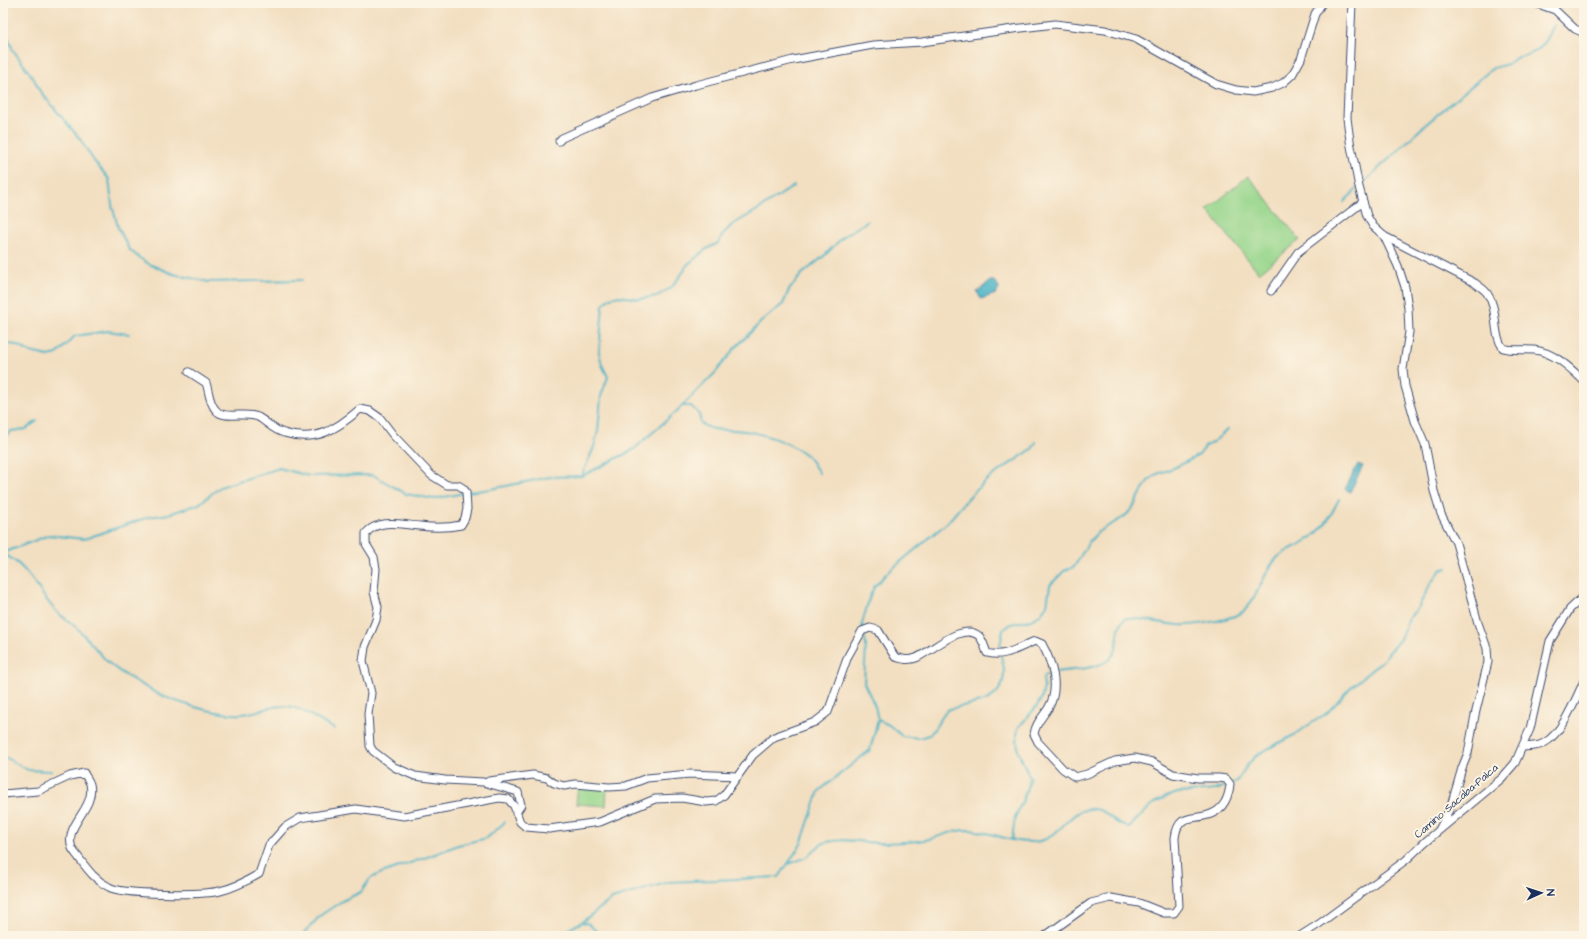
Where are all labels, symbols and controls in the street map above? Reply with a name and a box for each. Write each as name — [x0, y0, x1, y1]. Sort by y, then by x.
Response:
street label: Camino Sacaba-Palca — [1411, 760, 1502, 842]
north arrow — [1521, 873, 1561, 913]
text: N — [1543, 889, 1558, 896]

